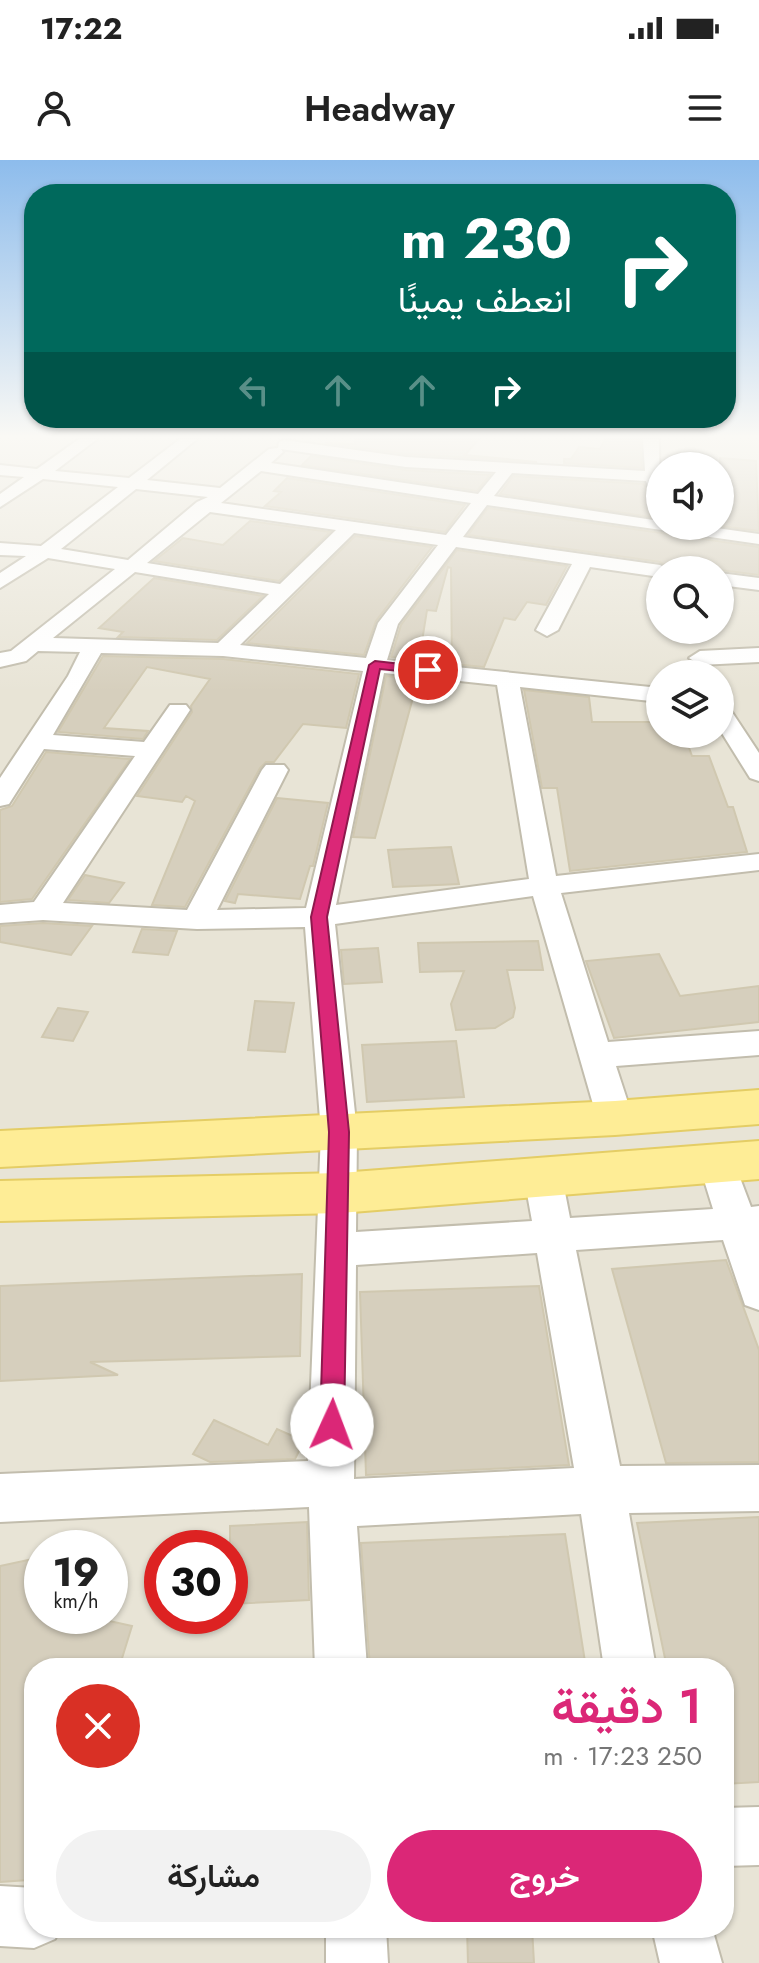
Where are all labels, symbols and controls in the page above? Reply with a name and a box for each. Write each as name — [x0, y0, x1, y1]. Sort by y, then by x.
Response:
text: 17:22 — [40, 7, 122, 50]
text: Headway — [304, 82, 455, 134]
icon: person — [32, 86, 76, 130]
icon: menu — [683, 86, 727, 130]
text: 230 m — [401, 198, 572, 279]
icon: right — [600, 216, 704, 320]
text: انعطف يمينًا — [398, 273, 572, 325]
icon: left — [232, 368, 276, 412]
icon: ahead — [316, 368, 360, 412]
icon: ahead — [400, 368, 444, 412]
icon: right — [484, 368, 528, 412]
map controls — [646, 452, 734, 748]
button: sound — [646, 452, 734, 540]
button: search — [646, 556, 734, 644]
pin — [394, 636, 462, 704]
icon: arrive — [406, 648, 450, 692]
button: layers — [646, 660, 734, 748]
position arrow — [290, 1383, 374, 1467]
speed limit sign: 30 — [144, 1530, 248, 1634]
text: 19 — [52, 1543, 100, 1601]
text: km/h — [53, 1587, 99, 1616]
text: 1 دقيقة — [551, 1672, 702, 1741]
button: close — [56, 1684, 140, 1768]
text: 250 m · 17:23 — [543, 1737, 702, 1775]
button: مشاركة — [56, 1830, 371, 1922]
button: خروج — [387, 1830, 702, 1922]

